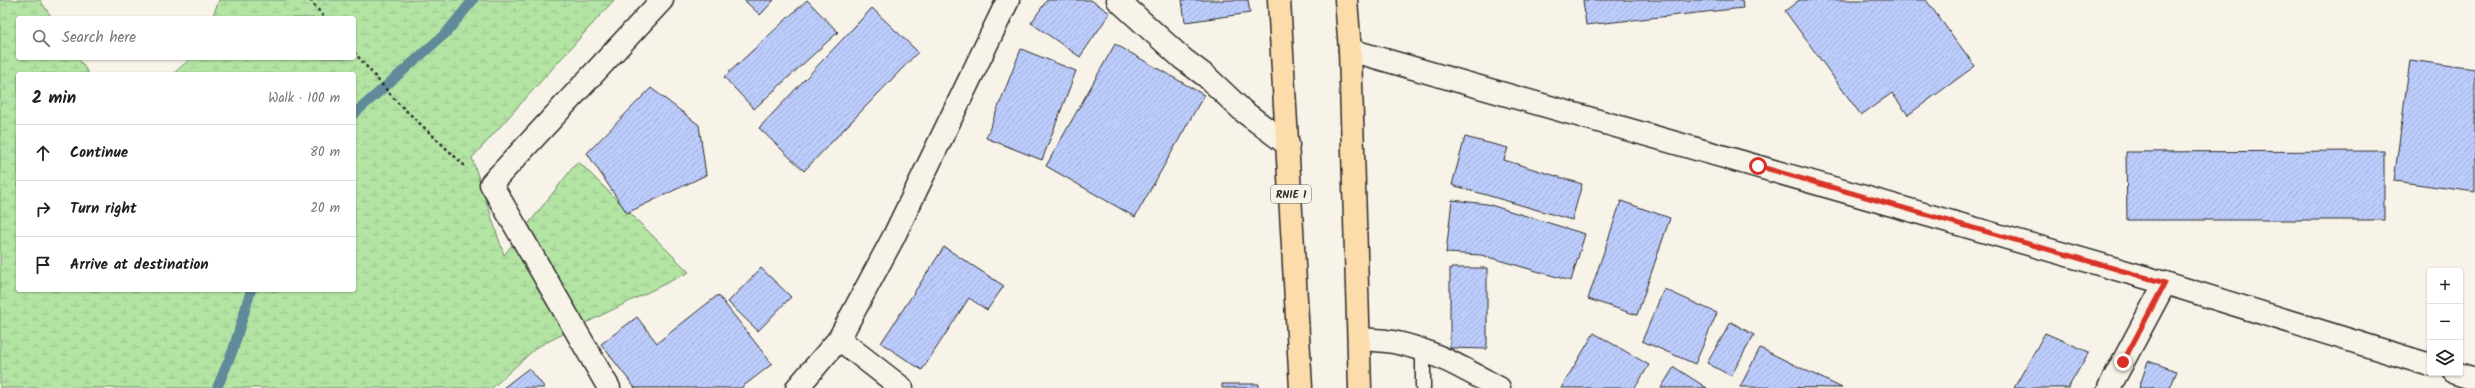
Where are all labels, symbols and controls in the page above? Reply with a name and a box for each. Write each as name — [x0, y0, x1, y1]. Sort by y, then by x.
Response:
search box — [16, 16, 356, 60]
text: Search here — [62, 26, 136, 50]
icon: search — [30, 27, 52, 49]
text: 2 min — [32, 85, 76, 112]
text: Walk · 100 m — [268, 88, 340, 109]
text: Continue — [70, 141, 128, 165]
icon: ahead — [32, 142, 54, 164]
text: 80 m — [310, 142, 340, 163]
route start — [1749, 157, 1767, 175]
road number: RNIE 1 — [1271, 185, 1311, 203]
text: Turn right — [70, 197, 137, 221]
icon: right — [32, 198, 54, 220]
text: 20 m — [310, 198, 340, 219]
text: Arrive at destination — [70, 253, 209, 277]
icon: arrive — [32, 254, 54, 276]
map controls — [2427, 268, 2463, 376]
button: + — [2427, 268, 2463, 304]
button: − — [2427, 304, 2463, 340]
button: layers — [2427, 340, 2463, 376]
route end — [2114, 353, 2132, 371]

